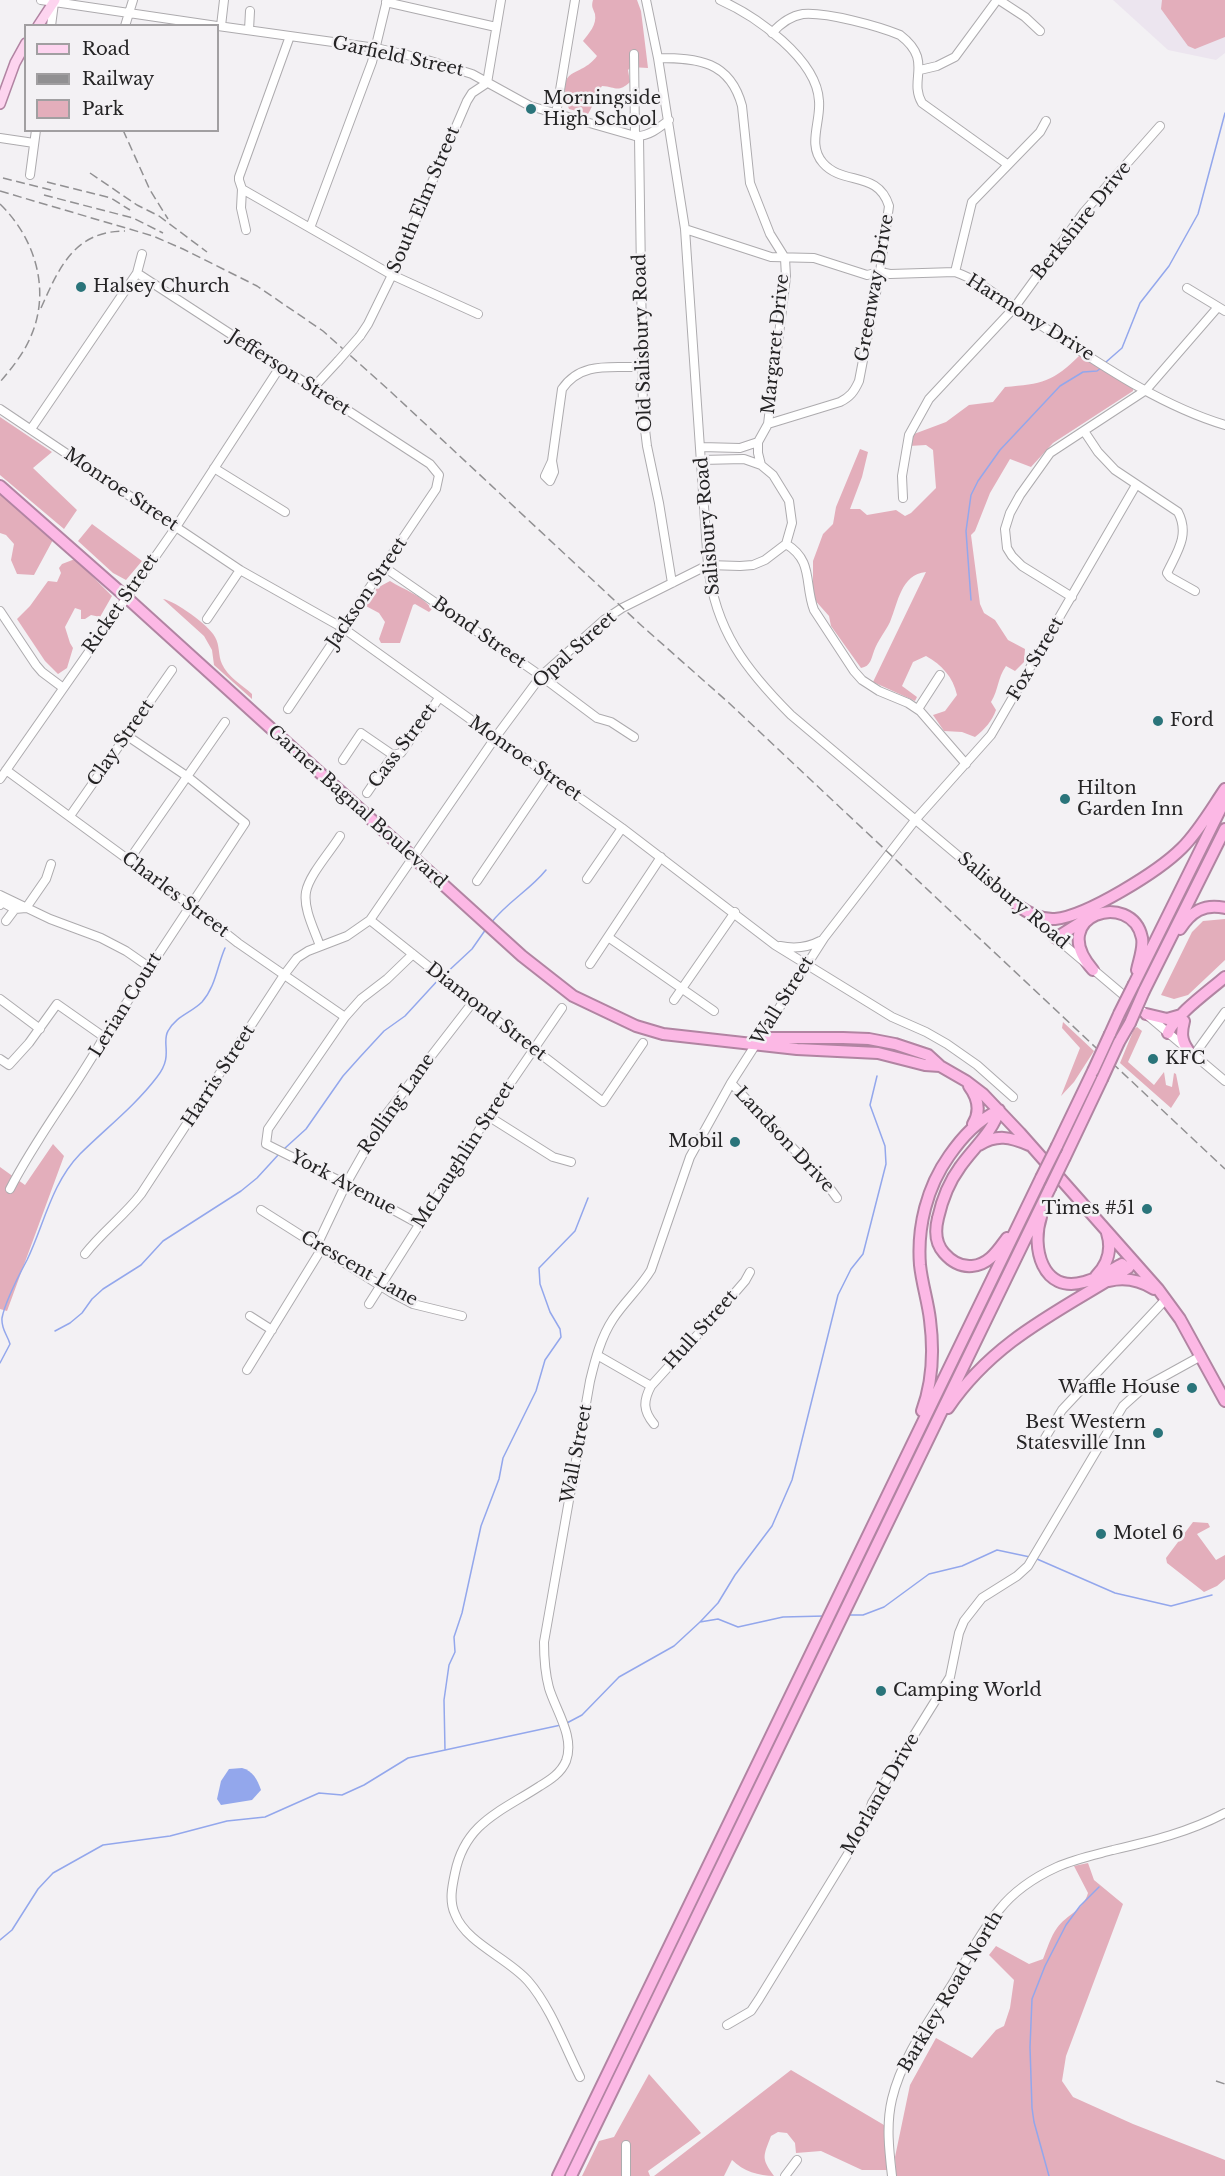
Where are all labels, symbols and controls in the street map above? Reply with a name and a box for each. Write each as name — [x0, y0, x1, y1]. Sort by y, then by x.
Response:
legend — [24, 24, 219, 132]
street label: Garfield Street — [330, 33, 466, 81]
text: Road — [82, 38, 130, 60]
text: Railway — [82, 68, 154, 90]
place label: Morningside High School — [543, 88, 661, 130]
text: Park — [82, 98, 124, 120]
marker: Morningside High School — [524, 102, 538, 116]
street label: South Elm Street — [383, 123, 465, 277]
street label: Berkshire Drive — [1028, 158, 1136, 284]
street label: Greenway Drive — [851, 212, 899, 364]
street label: Old Salisbury Road — [629, 253, 657, 433]
street label: Harmony Drive — [962, 270, 1098, 366]
street label: Margaret Drive — [758, 273, 794, 415]
place label: Halsey Church — [93, 276, 230, 298]
marker: Halsey Church — [74, 280, 88, 294]
street label: Jefferson Street — [224, 326, 354, 420]
street label: Monroe Street — [60, 444, 182, 536]
street label: Salisbury Road — [691, 456, 725, 596]
street label: Jackson Street — [322, 534, 412, 652]
street label: Ricket Street — [79, 550, 163, 658]
street label: Bond Street — [428, 593, 530, 673]
street label: Opal Street — [529, 607, 621, 693]
street label: Fox Street — [1003, 613, 1069, 705]
street label: Clay Street — [83, 696, 159, 790]
street label: Cass Street — [364, 700, 442, 792]
place label: Ford — [1170, 710, 1214, 732]
street label: Monroe Street — [464, 712, 586, 806]
marker: Ford — [1151, 714, 1165, 728]
street label: Garner Bagnal Boulevard — [263, 721, 451, 893]
place label: Hilton Garden Inn — [1077, 778, 1183, 820]
marker: Hilton Garden Inn — [1058, 792, 1072, 806]
street label: Charles Street — [117, 848, 233, 942]
street label: Salisbury Road — [953, 848, 1073, 954]
street label: Lerian Court — [85, 949, 167, 1061]
street label: Wall Street — [747, 953, 819, 1049]
street label: Diamond Street — [421, 958, 551, 1066]
street label: Harris Street — [178, 1021, 260, 1131]
place label: KFC — [1165, 1048, 1206, 1070]
street label: Rolling Lane — [354, 1050, 440, 1158]
marker: KFC — [1146, 1052, 1160, 1066]
street label: McLaughlin Street — [408, 1077, 520, 1233]
street label: Landson Drive — [730, 1083, 838, 1197]
place label: Mobil — [668, 1131, 723, 1153]
marker: Mobil — [728, 1135, 742, 1149]
street label: York Avenue — [286, 1146, 400, 1220]
place label: Times #51 — [1042, 1198, 1135, 1220]
marker: Times #51 — [1140, 1202, 1154, 1216]
street label: Crescent Lane — [297, 1227, 421, 1311]
street label: Hull Street — [660, 1286, 742, 1374]
place label: Waffle House — [1059, 1377, 1180, 1399]
marker: Waffle House — [1185, 1381, 1199, 1395]
street label: Wall Street — [557, 1403, 597, 1505]
place label: Best Western Statesville Inn — [1016, 1412, 1146, 1454]
marker: Best Western Statesville Inn — [1151, 1426, 1165, 1440]
place label: Motel 6 — [1113, 1523, 1184, 1545]
marker: Motel 6 — [1094, 1527, 1108, 1541]
place label: Camping World — [893, 1680, 1042, 1702]
marker: Camping World — [874, 1684, 888, 1698]
street label: Morland Drive — [838, 1730, 924, 1858]
street label: Barkley Road North — [894, 1907, 1008, 2077]

